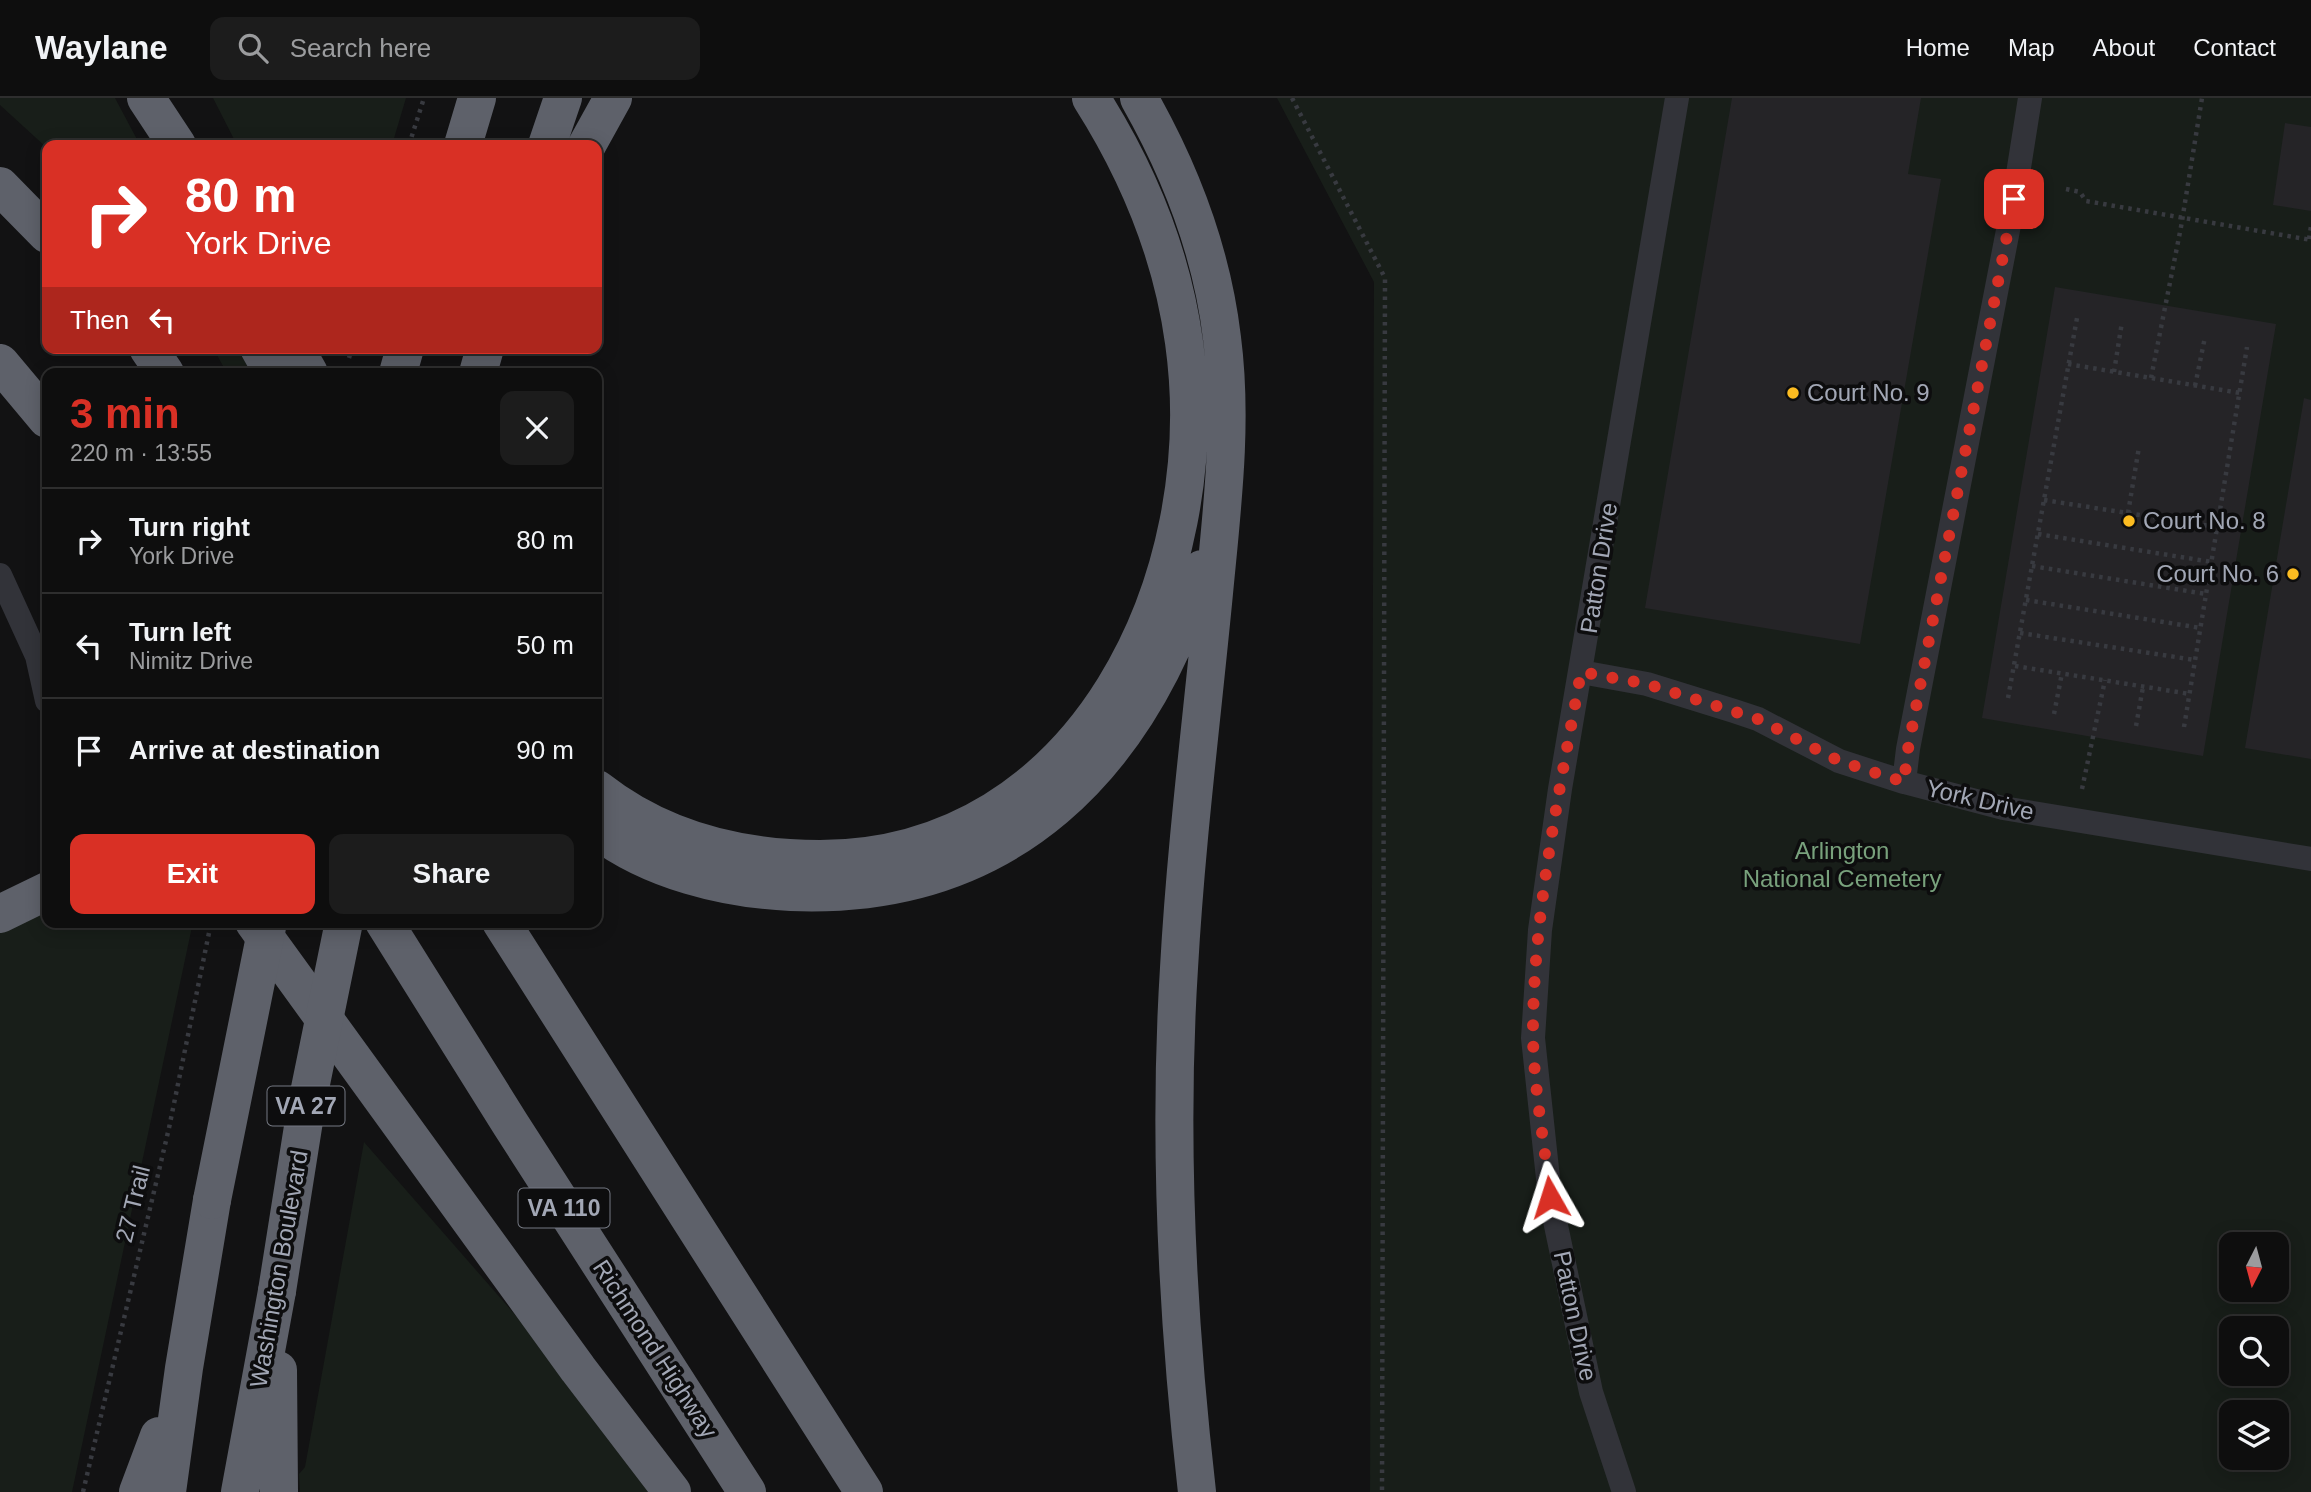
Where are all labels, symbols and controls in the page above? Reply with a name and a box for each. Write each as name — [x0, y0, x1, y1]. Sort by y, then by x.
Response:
search box — [210, 17, 700, 80]
text: Waylane — [35, 29, 168, 66]
icon: search — [234, 29, 272, 67]
text: Search here — [290, 33, 431, 63]
text: Home — [1906, 34, 1970, 61]
text: Map — [2008, 34, 2055, 61]
text: About — [2093, 34, 2155, 61]
text: Contact — [2193, 34, 2276, 61]
icon: right — [70, 168, 161, 259]
text: 80 m — [185, 168, 297, 222]
pin — [1984, 169, 2044, 229]
icon: arrive — [1995, 180, 2033, 218]
text: York Drive — [185, 225, 331, 261]
icon: left — [143, 301, 181, 339]
text: Then — [70, 305, 129, 335]
place label: Court No. 9 — [1807, 379, 1930, 406]
marker: Court No. 9 — [1785, 385, 1801, 401]
text: 3 min — [70, 390, 180, 437]
button: close — [500, 391, 574, 465]
text: 220 m · 13:55 — [70, 440, 212, 466]
street label: Patton Drive — [1575, 501, 1622, 635]
place label: Court No. 8 — [2143, 507, 2266, 534]
text: Turn right — [129, 512, 250, 542]
marker: Court No. 8 — [2121, 513, 2137, 529]
icon: right — [70, 522, 108, 560]
text: 80 m — [516, 525, 574, 555]
text: York Drive — [129, 543, 234, 569]
place label: Court No. 6 — [2156, 560, 2279, 587]
marker: Court No. 6 — [2285, 566, 2301, 582]
text: Turn left — [129, 617, 231, 647]
icon: left — [70, 627, 108, 665]
text: 50 m — [516, 630, 574, 660]
text: Nimitz Drive — [129, 648, 253, 674]
icon: arrive — [70, 732, 108, 770]
text: Arrive at destination — [129, 735, 380, 765]
text: 90 m — [516, 735, 574, 765]
street label: York Drive — [1924, 774, 2037, 825]
button: Exit — [70, 834, 315, 914]
button: Share — [329, 834, 574, 914]
park label: Arlington National Cemetery — [1743, 837, 1941, 892]
road number: VA 27 — [268, 1086, 344, 1126]
street label: Washington Boulevard — [244, 1148, 313, 1390]
position arrow — [1513, 1160, 1587, 1234]
street label: 27 Trail — [110, 1162, 155, 1245]
road number: VA 110 — [518, 1189, 610, 1228]
north arrow — [2219, 1232, 2289, 1302]
map controls — [2219, 1232, 2289, 1470]
street label: Patton Drive — [1549, 1249, 1602, 1383]
street label: Richmond Highway — [588, 1255, 723, 1443]
button: search — [2219, 1316, 2289, 1386]
button: layers — [2219, 1400, 2289, 1470]

